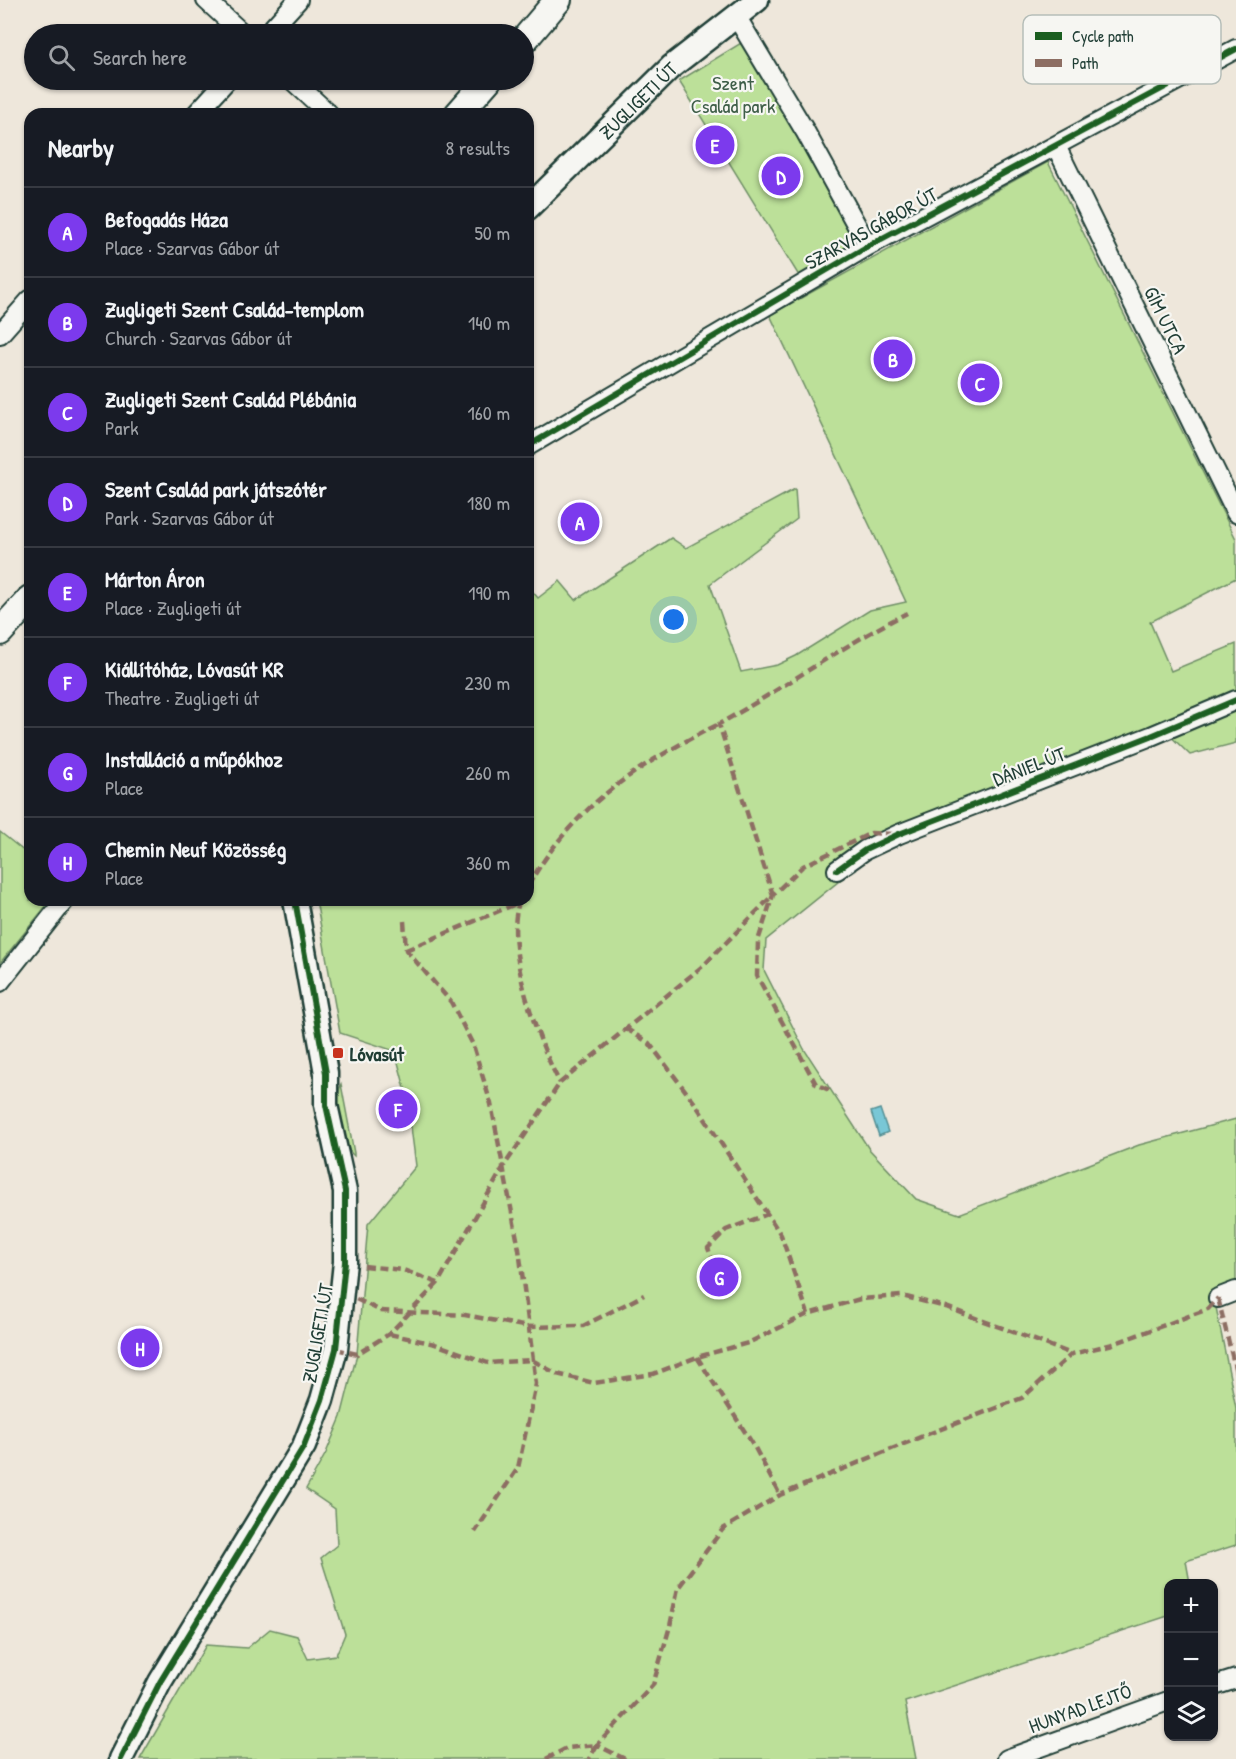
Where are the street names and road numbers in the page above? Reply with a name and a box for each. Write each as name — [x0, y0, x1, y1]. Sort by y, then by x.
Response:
street label: ZUGLIGETI ÚT — [592, 55, 683, 145]
street label: SZARVAS GÁBOR ÚT — [800, 180, 943, 276]
street label: GÍM UTCA — [1138, 282, 1194, 358]
street label: DÁNIEL ÚT — [989, 740, 1070, 792]
street label: ZUGLIGETI ÚT — [295, 1281, 339, 1385]
street label: HUNYAD LEJTŐ — [1025, 1677, 1135, 1739]

